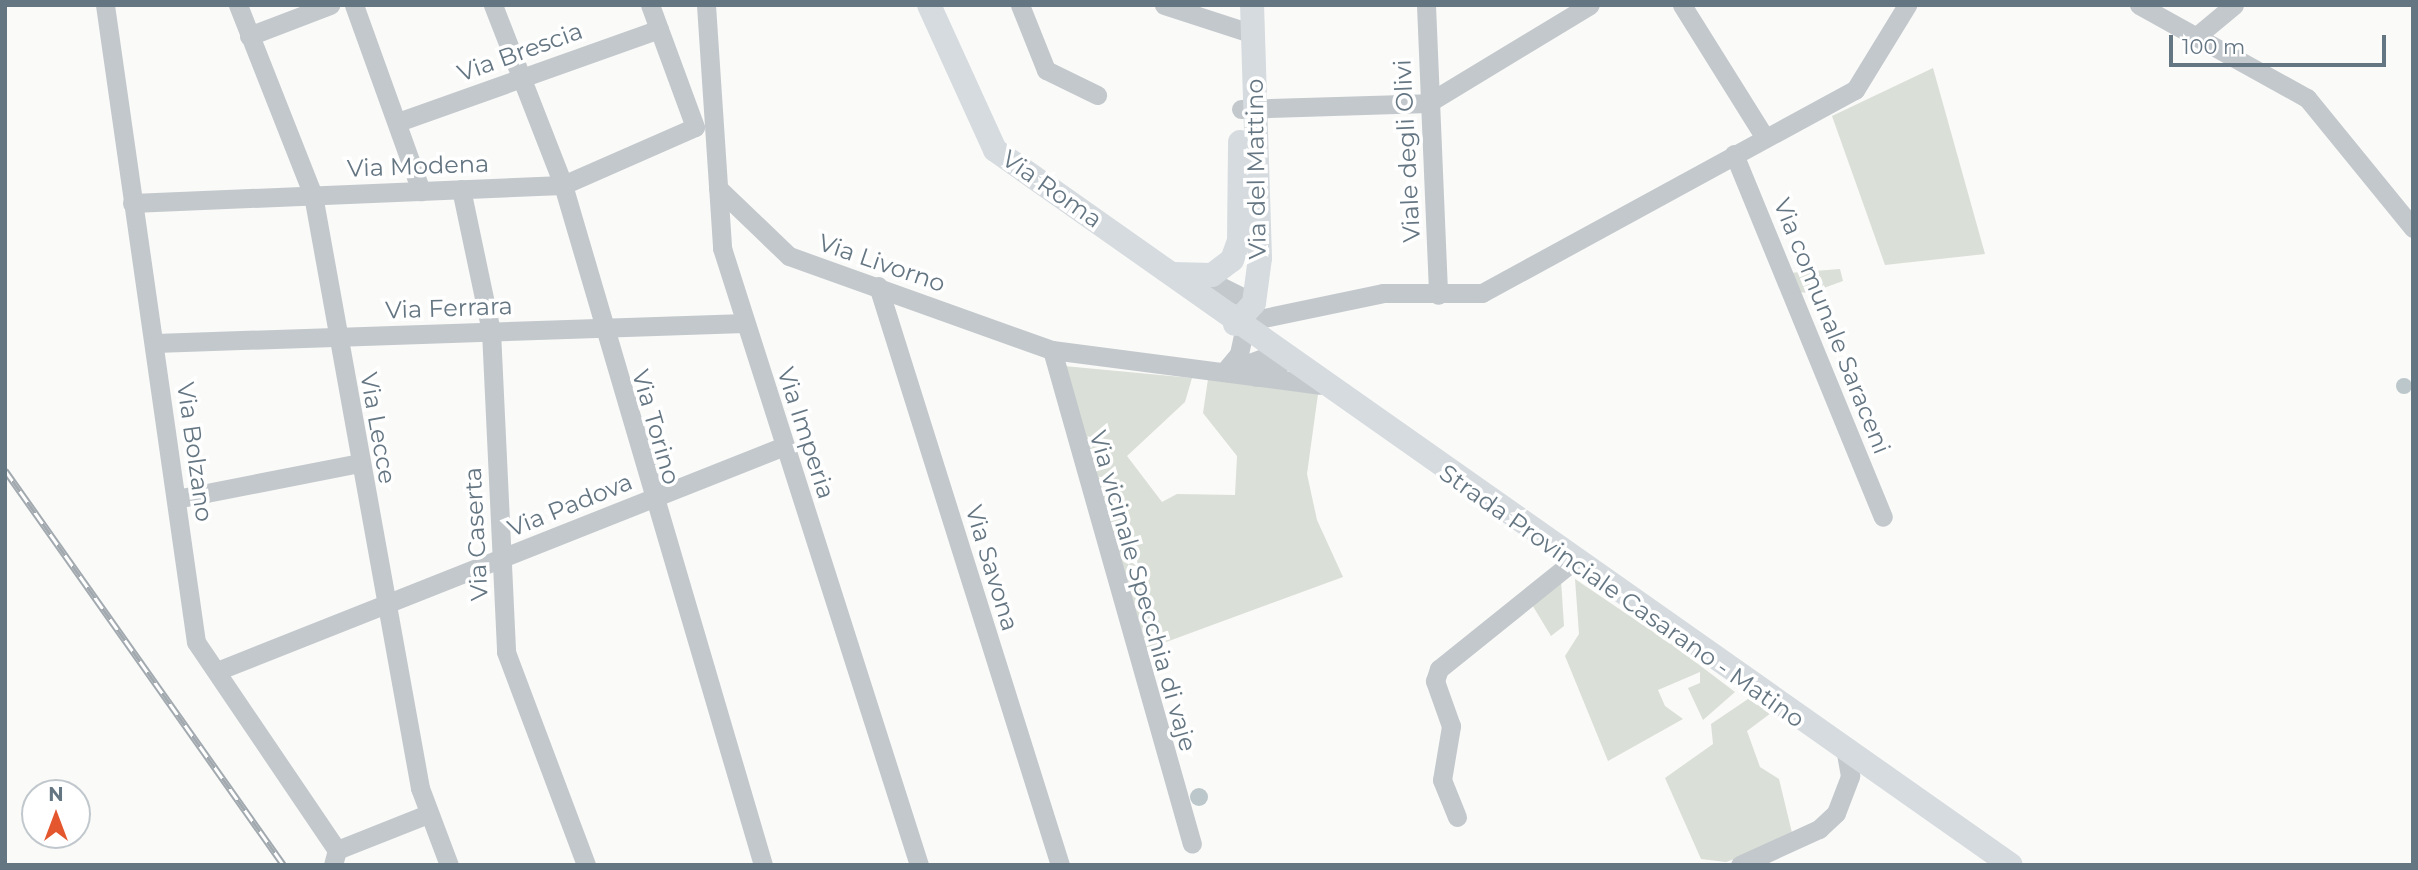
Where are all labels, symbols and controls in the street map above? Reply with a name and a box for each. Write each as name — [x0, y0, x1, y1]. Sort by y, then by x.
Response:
street label: Via Brescia — [454, 16, 586, 88]
scale bar — [2173, 21, 2390, 65]
text: 100 m — [2182, 34, 2245, 59]
street label: Viale degli Olivi — [1388, 59, 1426, 243]
street label: Via del Mattino — [1240, 78, 1272, 260]
street label: Via Roma — [997, 144, 1107, 234]
street label: Via Modena — [346, 149, 490, 183]
street label: Via comunale Saraceni — [1768, 194, 1896, 458]
street label: Via Livorno — [815, 228, 949, 298]
street label: Via Ferrara — [385, 291, 513, 325]
street label: Via Imperia — [771, 364, 841, 502]
street label: Via Torino — [626, 366, 686, 488]
street label: Via Lecce — [354, 370, 402, 486]
street label: Via Bolzano — [171, 380, 219, 524]
street label: Via vicinale Specchia di vaje — [1083, 427, 1203, 755]
street label: Strada Provinciale Casarano - Matino — [1434, 458, 1810, 734]
street label: Via Caserta — [458, 466, 494, 602]
street label: Via Padova — [503, 467, 637, 543]
street label: Via Savona — [959, 502, 1025, 634]
north arrow — [21, 779, 91, 849]
text: N — [48, 783, 64, 806]

